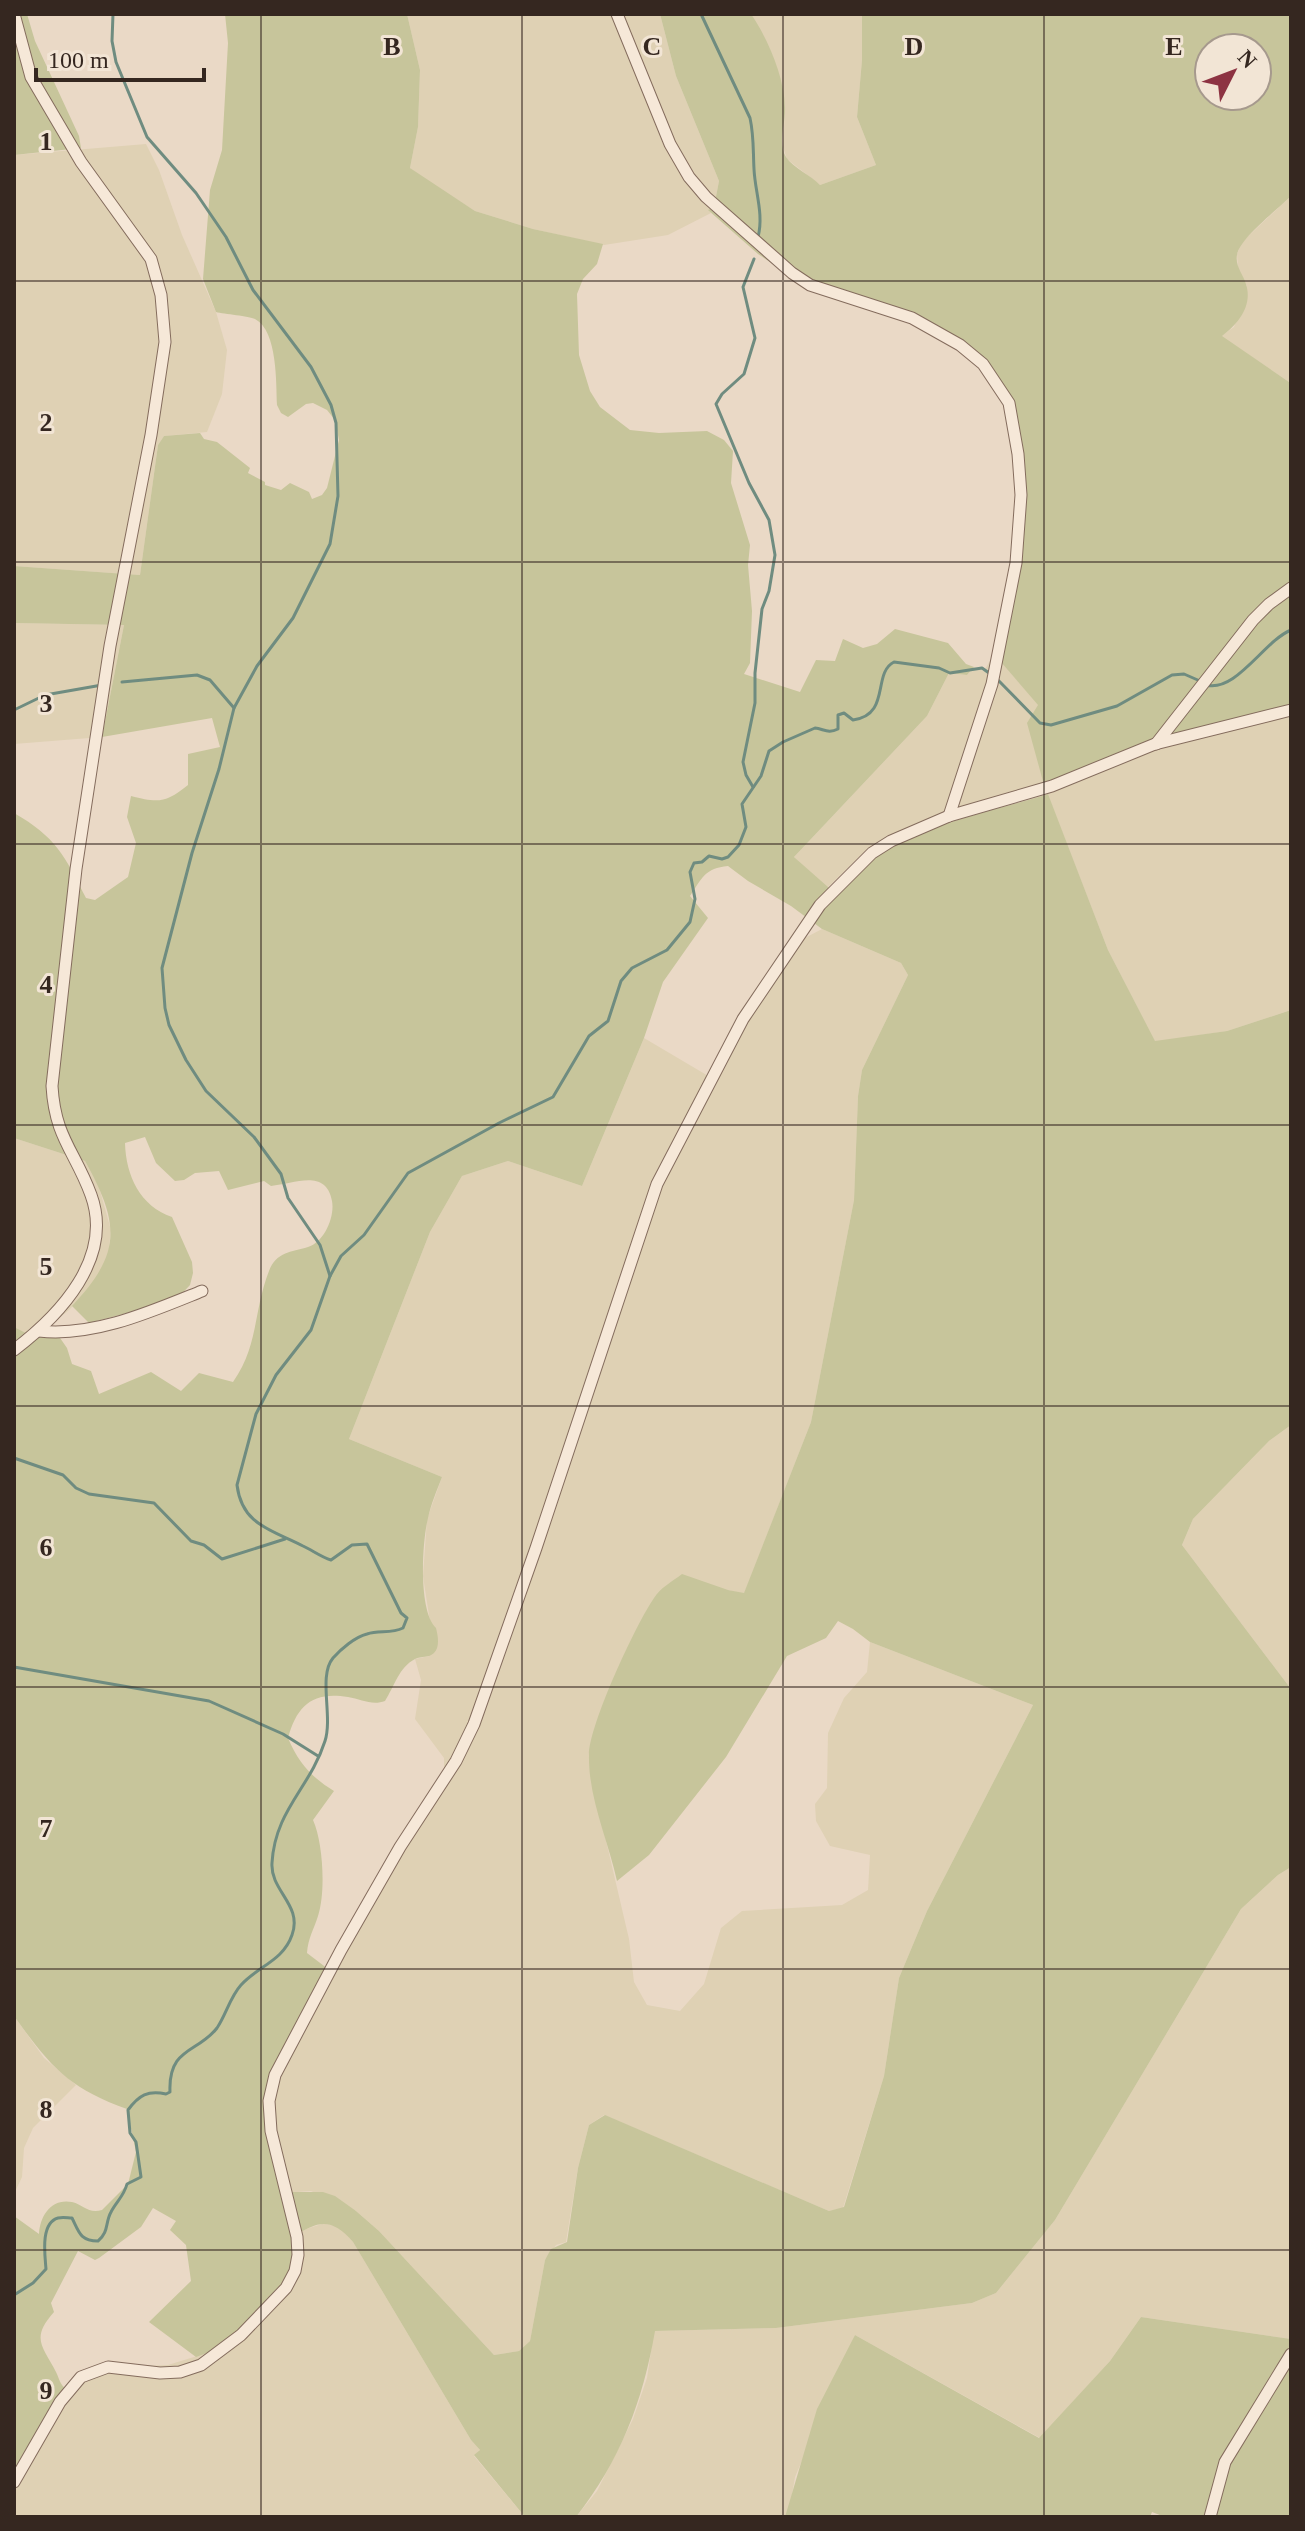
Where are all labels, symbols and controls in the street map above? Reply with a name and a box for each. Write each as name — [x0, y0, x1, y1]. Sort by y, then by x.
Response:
scale bar — [36, 32, 204, 82]
text: B — [383, 32, 401, 61]
text: C — [643, 32, 661, 61]
text: D — [905, 32, 923, 61]
text: E — [1165, 32, 1183, 61]
north arrow — [1193, 32, 1273, 112]
text: N — [1233, 45, 1262, 73]
text: 100 m — [48, 47, 109, 73]
text: 1 — [40, 127, 53, 156]
text: 2 — [40, 408, 53, 437]
text: 3 — [40, 689, 53, 718]
text: 4 — [40, 970, 53, 999]
text: 5 — [40, 1252, 53, 1281]
text: 6 — [40, 1533, 53, 1562]
text: 7 — [40, 1814, 53, 1843]
text: 8 — [40, 2095, 53, 2124]
text: 9 — [40, 2376, 53, 2405]

